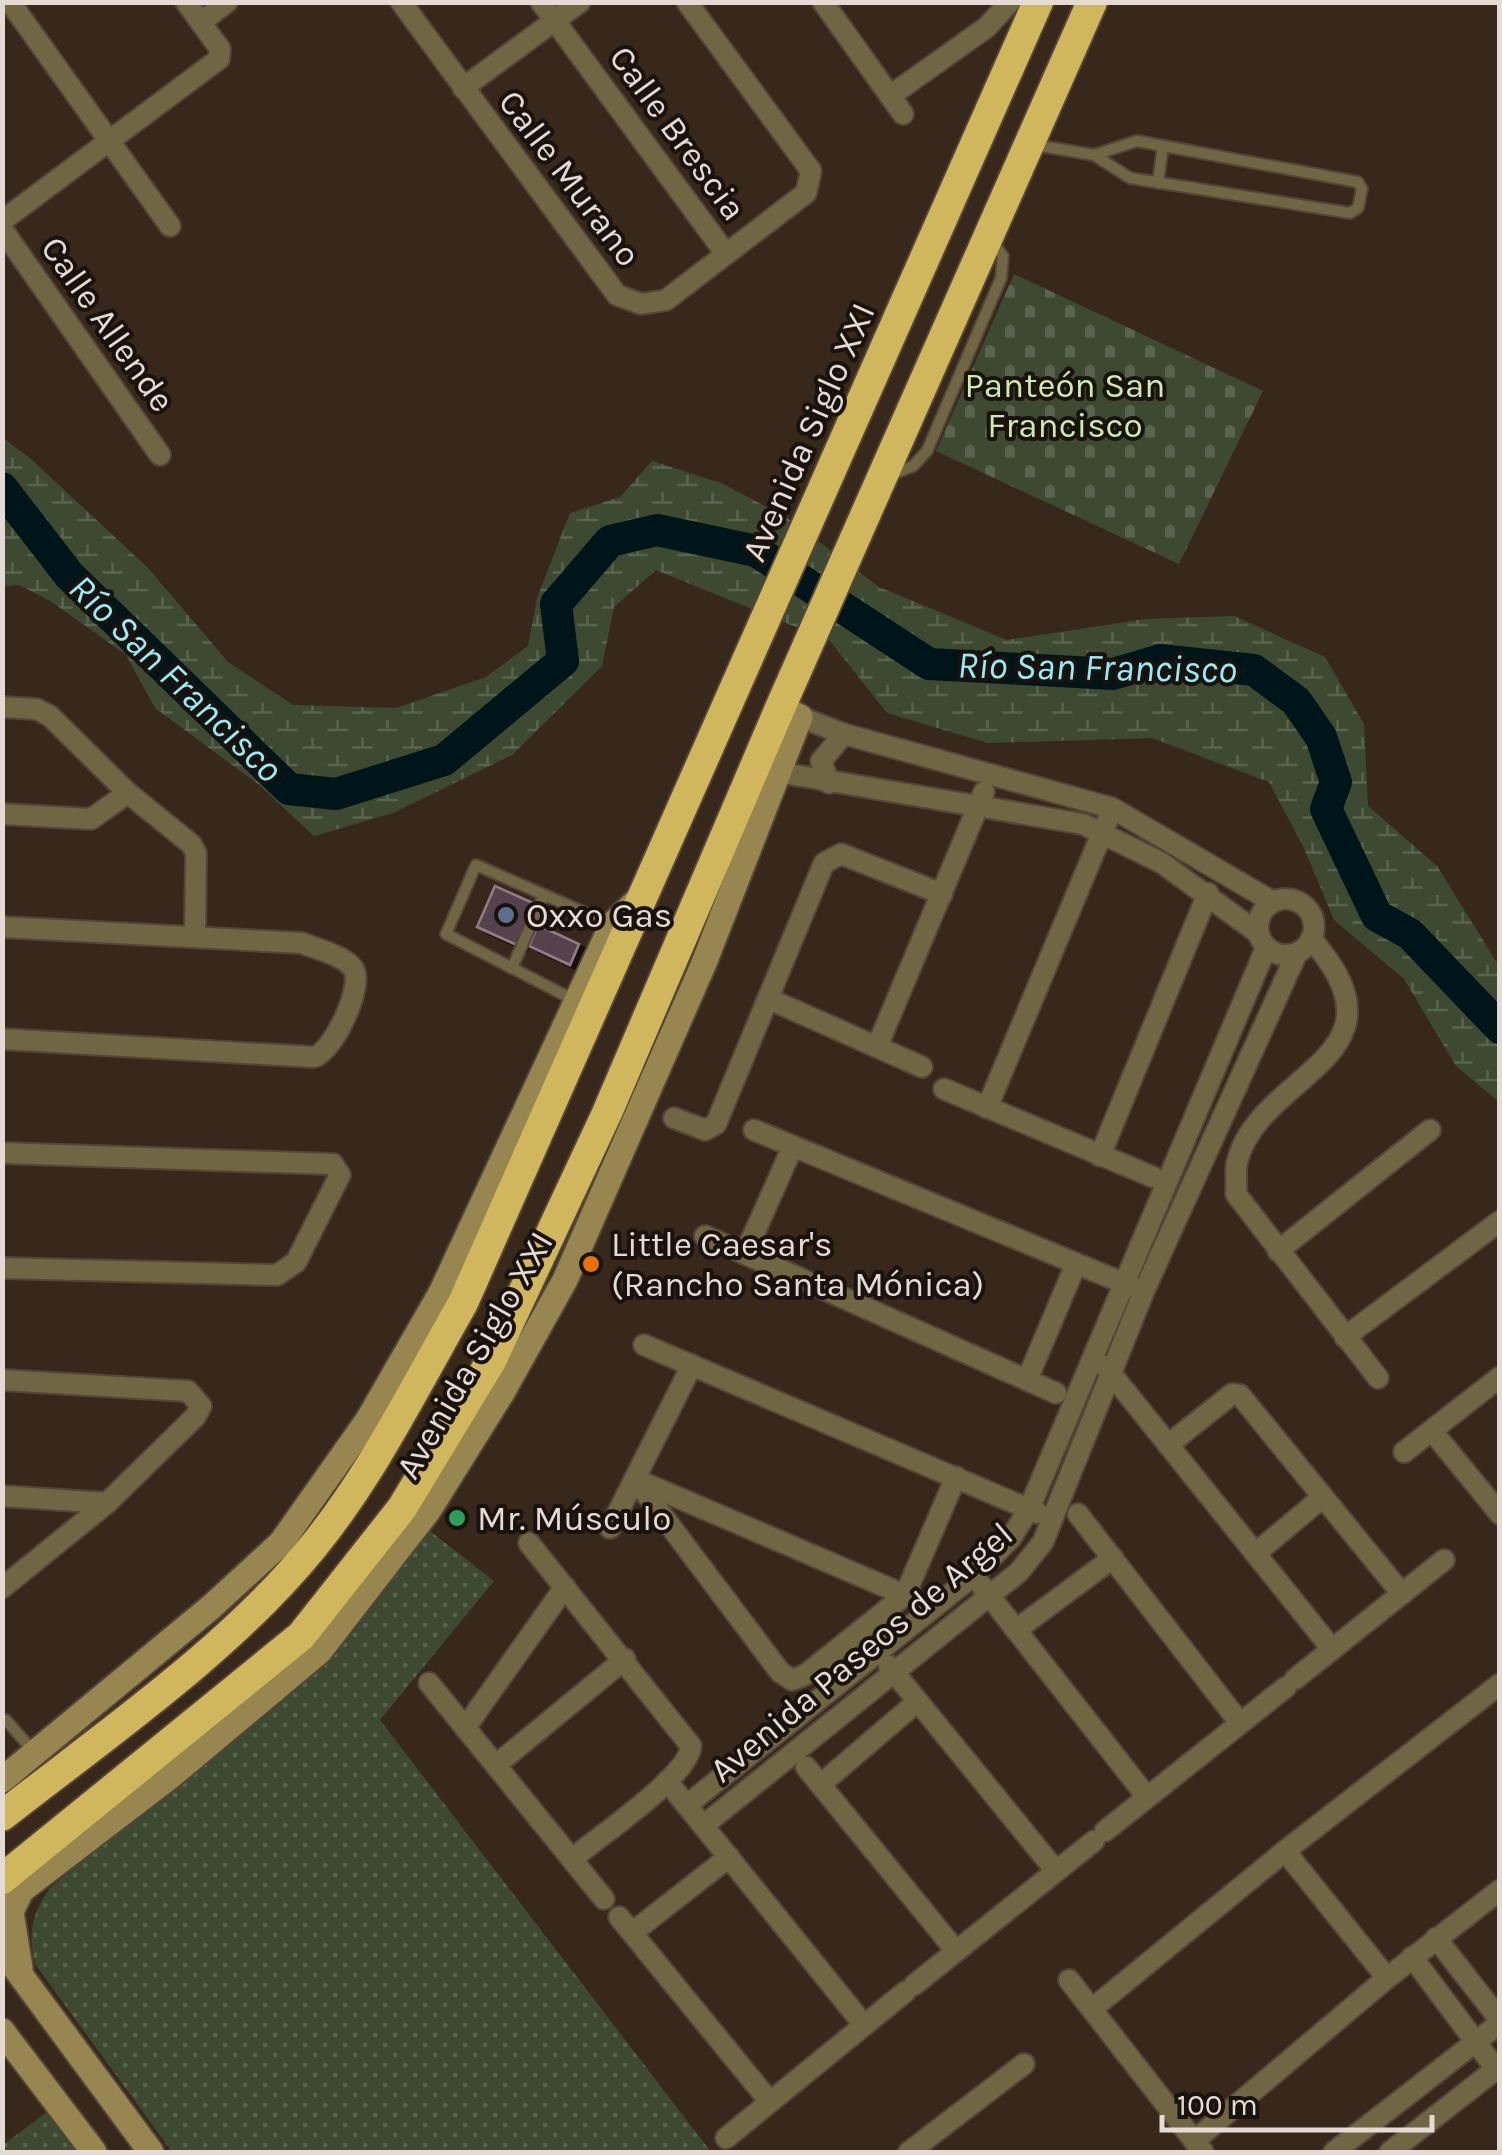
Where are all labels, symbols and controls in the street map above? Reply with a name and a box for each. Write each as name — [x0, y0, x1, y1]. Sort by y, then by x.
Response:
street label: Calle Brescia — [601, 38, 754, 228]
street label: Calle Murano — [490, 82, 649, 274]
street label: Calle Allende — [32, 229, 183, 420]
street label: Avenida Siglo XXI — [733, 297, 884, 568]
park label: Panteón San Francisco — [964, 365, 1166, 446]
water label: Río San Francisco — [60, 565, 292, 792]
water label: Río San Francisco — [957, 643, 1237, 692]
place label: Oxxo Gas — [526, 895, 672, 936]
marker: Oxxo Gas — [495, 904, 517, 926]
place label: Little Caesar's (Rancho Santa Mónica) — [611, 1224, 984, 1305]
street label: Avenida Siglo XXI — [387, 1225, 562, 1486]
marker: Little Caesar's (Rancho Santa Mónica) — [580, 1253, 602, 1275]
place label: Mr. Músculo — [477, 1498, 671, 1539]
marker: Mr. Músculo — [446, 1507, 468, 1529]
street label: Avenida Paseos de Argel — [702, 1514, 1021, 1791]
scale bar — [1162, 2070, 1432, 2132]
text: 100 m — [1177, 2087, 1258, 2123]

